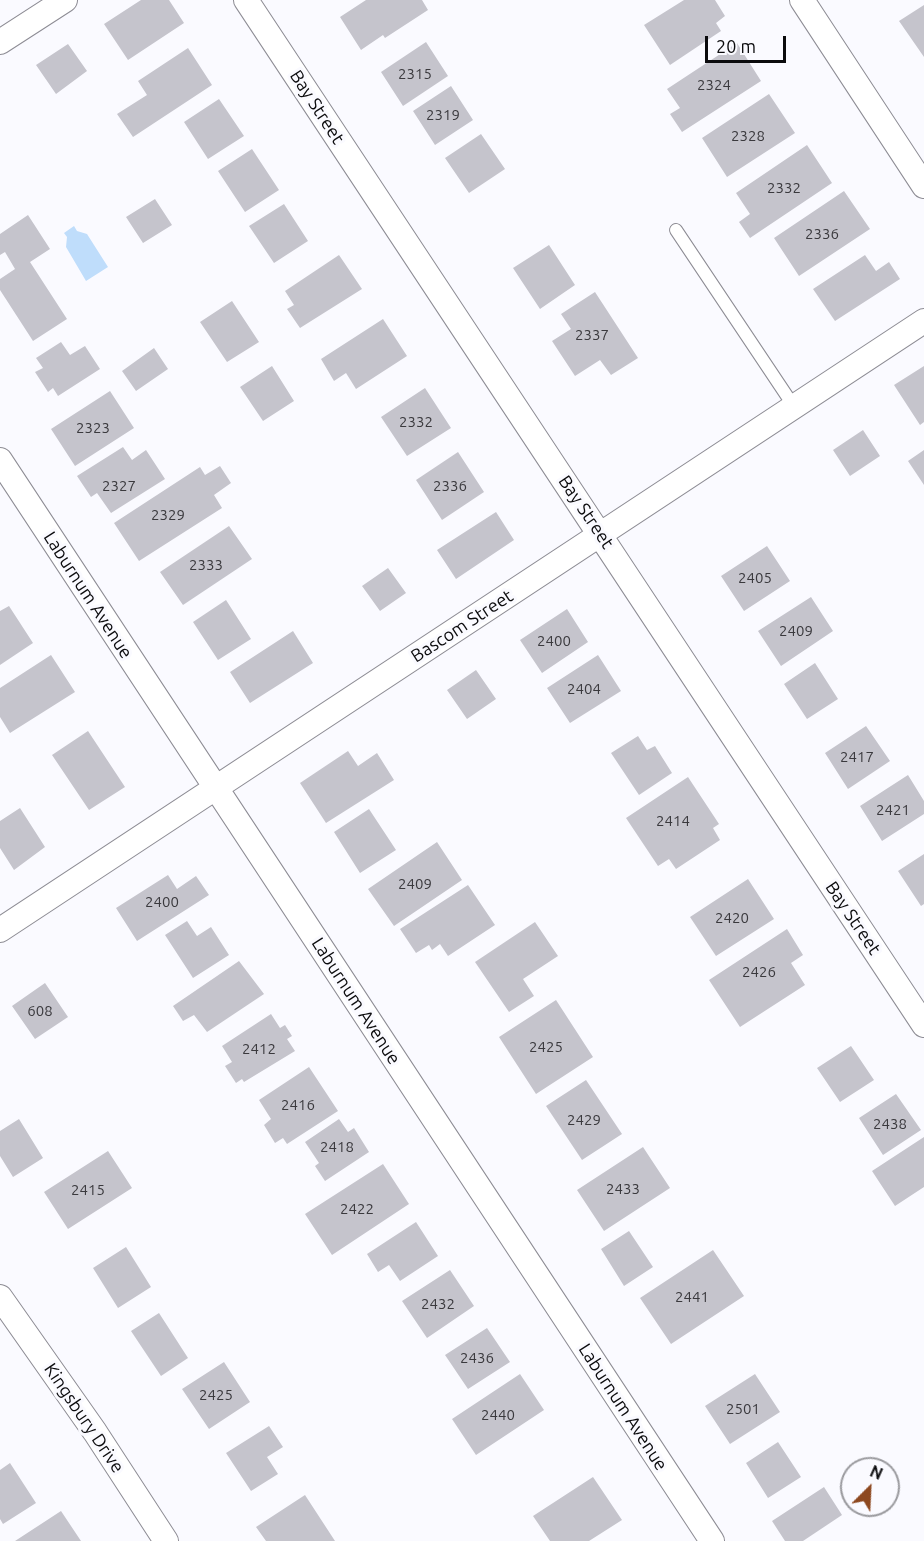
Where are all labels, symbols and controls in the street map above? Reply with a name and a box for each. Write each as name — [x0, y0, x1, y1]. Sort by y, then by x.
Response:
scale bar — [708, 24, 789, 62]
text: 20 m — [716, 36, 756, 56]
house number: 2315 — [398, 65, 432, 83]
street label: Bay Street — [285, 66, 349, 148]
house number: 2324 — [697, 76, 731, 94]
house number: 2319 — [426, 106, 460, 124]
house number: 2328 — [731, 127, 765, 145]
house number: 2332 — [767, 179, 801, 197]
house number: 2336 — [805, 225, 839, 243]
house number: 2337 — [575, 326, 609, 344]
house number: 2332 — [399, 413, 433, 431]
house number: 2323 — [76, 419, 110, 437]
street label: Bay Street — [554, 471, 618, 553]
house number: 2327 — [102, 477, 136, 495]
house number: 2336 — [433, 477, 467, 495]
house number: 2329 — [151, 506, 185, 524]
street label: Laburnum Avenue — [39, 528, 137, 662]
house number: 2333 — [189, 556, 223, 574]
house number: 2405 — [738, 569, 772, 587]
street label: Bascom Street — [407, 585, 517, 667]
house number: 2409 — [779, 622, 813, 640]
house number: 2400 — [537, 632, 571, 650]
house number: 2404 — [567, 680, 601, 698]
house number: 2417 — [840, 748, 874, 766]
house number: 2421 — [876, 801, 910, 819]
house number: 2414 — [656, 812, 690, 830]
house number: 2409 — [398, 875, 432, 893]
street label: Bay Street — [821, 877, 885, 959]
house number: 2400 — [145, 893, 179, 911]
house number: 2420 — [715, 909, 749, 927]
street label: Laburnum Avenue — [307, 934, 405, 1068]
house number: 2426 — [742, 963, 776, 981]
house number: 608 — [27, 1002, 53, 1020]
house number: 2425 — [529, 1038, 563, 1056]
house number: 2412 — [242, 1040, 276, 1058]
house number: 2416 — [281, 1096, 315, 1114]
house number: 2429 — [567, 1111, 601, 1129]
house number: 2438 — [873, 1115, 907, 1133]
house number: 2418 — [320, 1138, 354, 1156]
house number: 2433 — [606, 1180, 640, 1198]
house number: 2415 — [71, 1181, 105, 1199]
house number: 2422 — [340, 1200, 374, 1218]
house number: 2441 — [675, 1288, 709, 1306]
house number: 2432 — [421, 1295, 455, 1313]
street label: Laburnum Avenue — [574, 1340, 672, 1474]
house number: 2436 — [460, 1349, 494, 1367]
street label: Kingsbury Drive — [39, 1359, 129, 1477]
house number: 2425 — [199, 1386, 233, 1404]
house number: 2501 — [726, 1400, 760, 1418]
house number: 2440 — [481, 1406, 515, 1424]
north arrow — [840, 1457, 900, 1517]
text: N — [867, 1462, 886, 1483]

